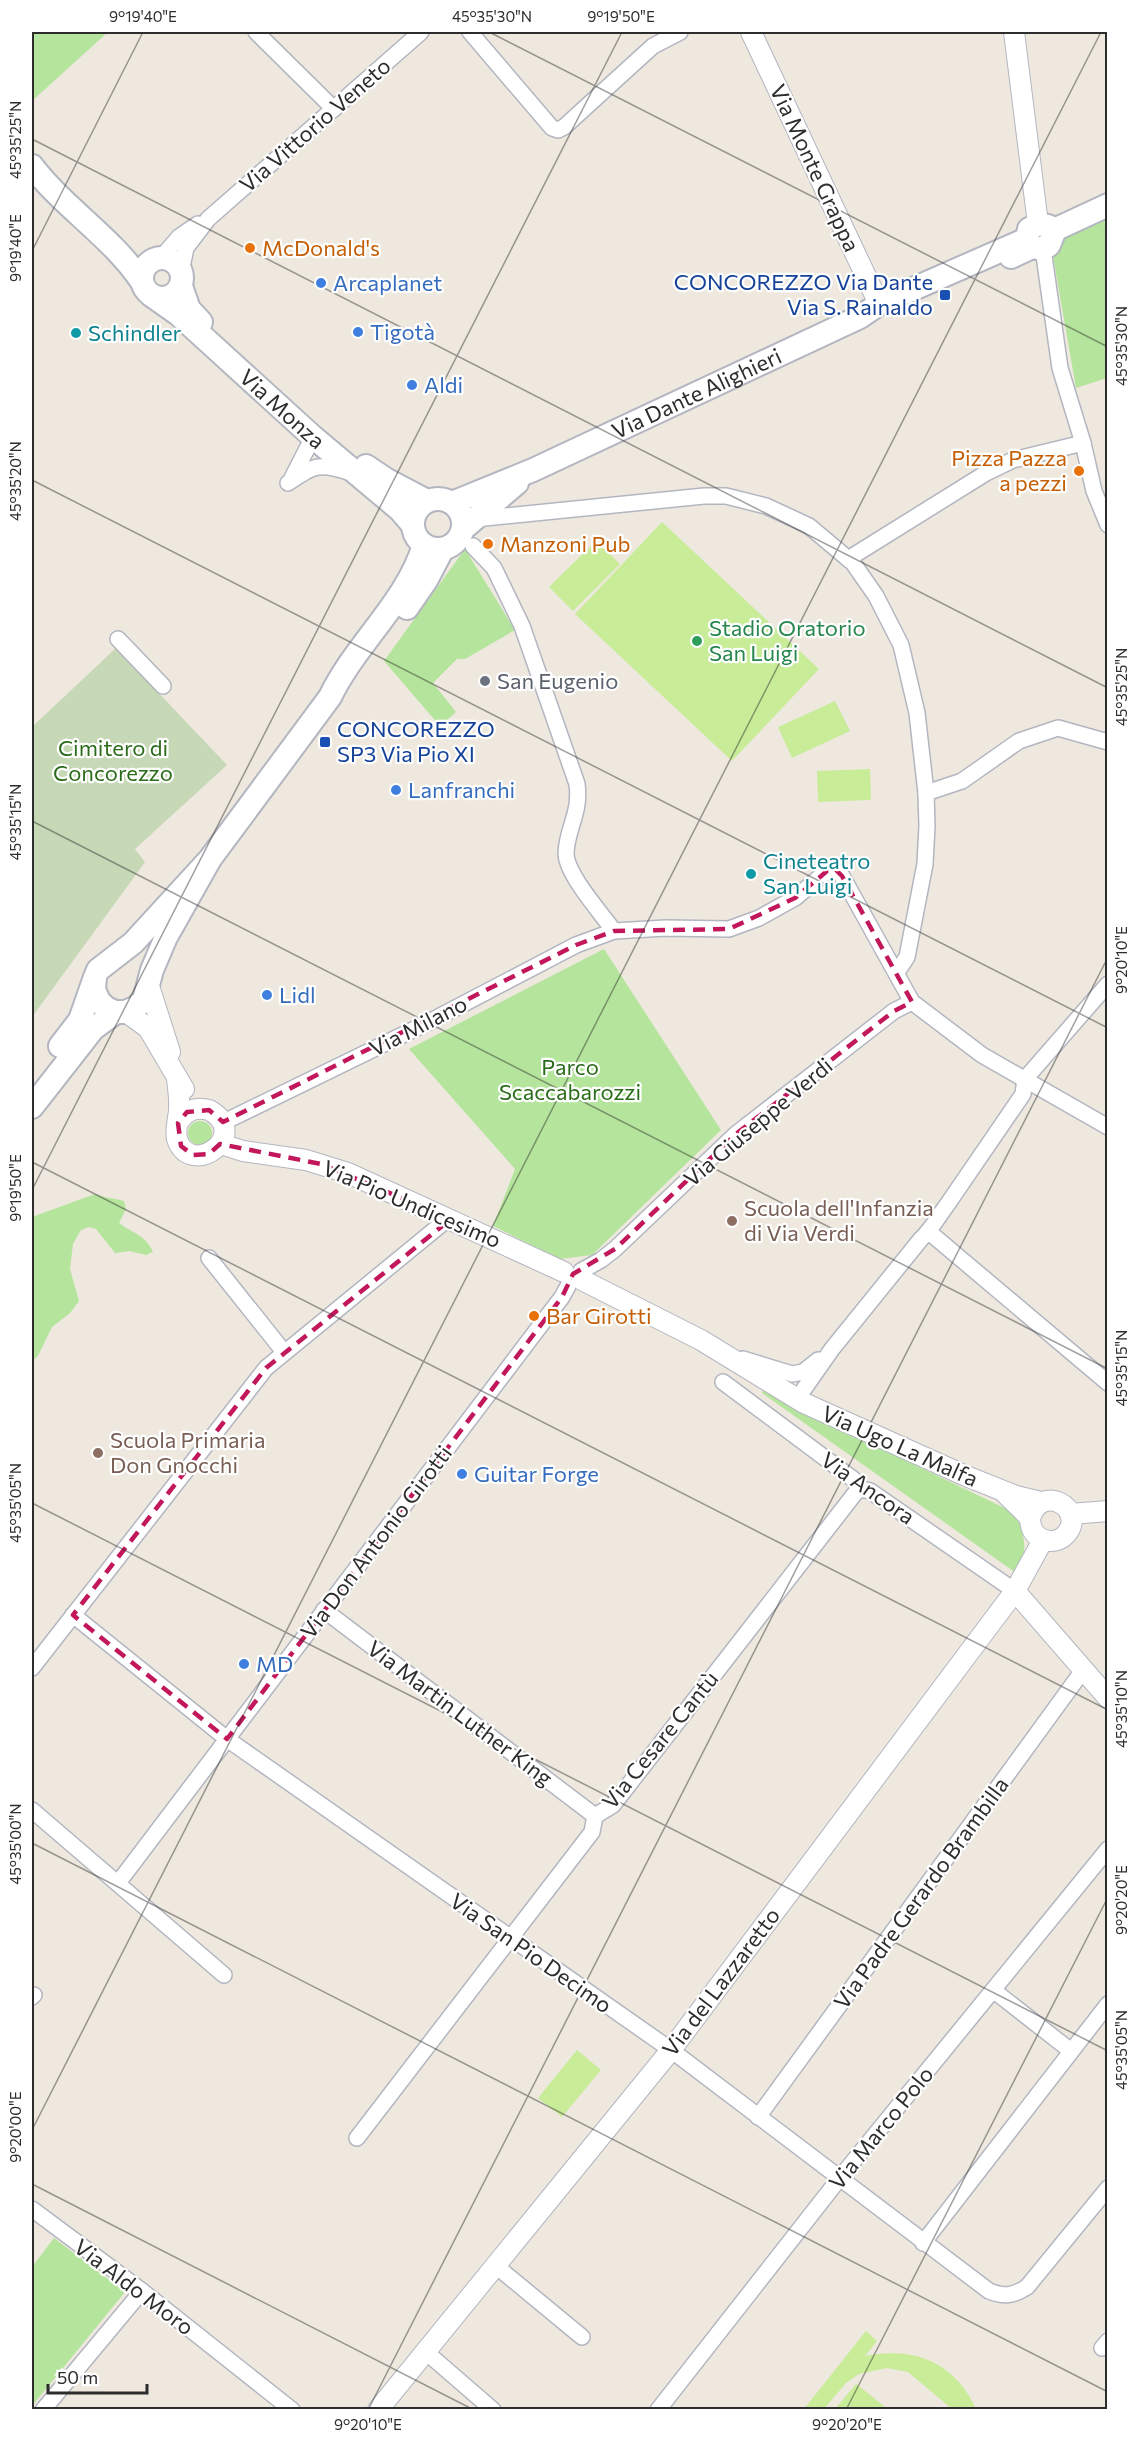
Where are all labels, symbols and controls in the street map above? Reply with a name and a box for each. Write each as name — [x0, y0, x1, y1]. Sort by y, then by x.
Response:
text: 9°19'40"E — [109, 7, 177, 25]
text: 45°35'30"N — [452, 7, 532, 25]
text: 9°19'50"E — [587, 7, 655, 25]
street label: Via Vittorio Veneto — [234, 52, 396, 198]
street label: Via Monte Grappa — [765, 80, 866, 256]
text: 45°35'25"N — [6, 101, 24, 179]
text: 9°19'40"E — [6, 214, 24, 282]
place label: McDonald's — [262, 234, 380, 261]
marker: McDonald's — [243, 241, 257, 255]
place label: CONCOREZZO Via Dante Via S. Rainaldo — [674, 268, 933, 320]
place label: Arcaplanet — [333, 269, 442, 296]
marker: Arcaplanet — [314, 276, 328, 290]
marker: CONCOREZZO Via Dante Via S. Rainaldo — [938, 288, 952, 302]
text: 45°35'30"N — [1112, 306, 1130, 386]
place label: Tigotà — [370, 318, 435, 345]
place label: Schindler — [88, 319, 182, 346]
marker: Tigotà — [351, 325, 365, 339]
marker: Schindler — [69, 326, 83, 340]
street label: Via Dante Alighieri — [607, 342, 785, 444]
street label: Via Monza — [234, 363, 331, 454]
place label: Aldi — [424, 371, 463, 398]
marker: Aldi — [405, 378, 419, 392]
text: 45°35'20"N — [6, 441, 24, 521]
place label: Pizza Pazza a pezzi — [951, 444, 1067, 496]
marker: Pizza Pazza a pezzi — [1072, 464, 1086, 478]
place label: Manzoni Pub — [500, 530, 631, 557]
marker: Manzoni Pub — [481, 537, 495, 551]
place label: Stadio Oratorio San Luigi — [709, 614, 866, 666]
marker: Stadio Oratorio San Luigi — [690, 634, 704, 648]
text: 45°35'25"N — [1112, 648, 1130, 726]
place label: San Eugenio — [497, 667, 618, 694]
marker: San Eugenio — [478, 674, 492, 688]
place label: CONCOREZZO SP3 Via Pio XI — [337, 715, 495, 767]
park label: Cimitero di Concorezzo — [53, 734, 173, 786]
marker: CONCOREZZO SP3 Via Pio XI — [318, 735, 332, 749]
place label: Lanfranchi — [408, 776, 515, 803]
marker: Lanfranchi — [389, 783, 403, 797]
text: 45°35'15"N — [6, 784, 24, 860]
place label: Cineteatro San Luigi — [763, 847, 870, 899]
marker: Cineteatro San Luigi — [744, 867, 758, 881]
text: 9°20'10"E — [1112, 926, 1130, 994]
place label: Lidl — [279, 981, 316, 1008]
marker: Lidl — [260, 988, 274, 1002]
street label: Via Milano — [364, 989, 471, 1062]
street label: Via Giuseppe Verdi — [678, 1052, 838, 1192]
park label: Parco Scaccabarozzi — [499, 1053, 641, 1105]
text: 9°19'50"E — [6, 1154, 24, 1222]
street label: Via Pio Undicesimo — [319, 1154, 505, 1253]
place label: Scuola dell'Infanzia di Via Verdi — [744, 1194, 934, 1246]
marker: Scuola dell'Infanzia di Via Verdi — [725, 1214, 739, 1228]
place label: Bar Girotti — [546, 1302, 652, 1329]
marker: Bar Girotti — [527, 1309, 541, 1323]
text: 45°35'15"N — [1112, 1330, 1130, 1406]
street label: Via Ugo La Malfa — [818, 1399, 982, 1492]
place label: Scuola Primaria Don Gnocchi — [110, 1426, 265, 1478]
street label: Via Don Antonio Girotti — [294, 1440, 457, 1644]
street label: Via Ancora — [816, 1445, 920, 1530]
marker: Scuola Primaria Don Gnocchi — [91, 1446, 105, 1460]
place label: Guitar Forge — [474, 1460, 599, 1487]
text: 45°35'05"N — [6, 1463, 24, 1543]
marker: Guitar Forge — [455, 1467, 469, 1481]
street label: Via Martin Luther King — [362, 1634, 558, 1791]
place label: MD — [256, 1650, 293, 1677]
marker: MD — [237, 1657, 251, 1671]
street label: Via Cesare Cantù — [596, 1665, 723, 1814]
text: 45°35'10"N — [1112, 1670, 1130, 1748]
street label: Via Padre Gerardo Brambilla — [827, 1772, 1014, 2014]
text: 45°35'00"N — [6, 1803, 24, 1885]
text: 9°20'20"E — [1112, 1865, 1130, 1935]
street label: Via San Pio Decimo — [445, 1887, 617, 2018]
street label: Via del Lazzaretto — [656, 1902, 785, 2061]
text: 45°35'05"N — [1112, 2010, 1130, 2090]
street label: Via Marco Polo — [823, 2061, 939, 2195]
text: 9°20'00"E — [6, 2091, 24, 2163]
street label: Via Aldo Moro — [69, 2233, 200, 2340]
scale bar — [48, 2357, 147, 2395]
text: 50 m — [57, 2366, 98, 2388]
text: 9°20'10"E — [334, 2415, 402, 2433]
text: 9°20'20"E — [812, 2415, 882, 2433]

